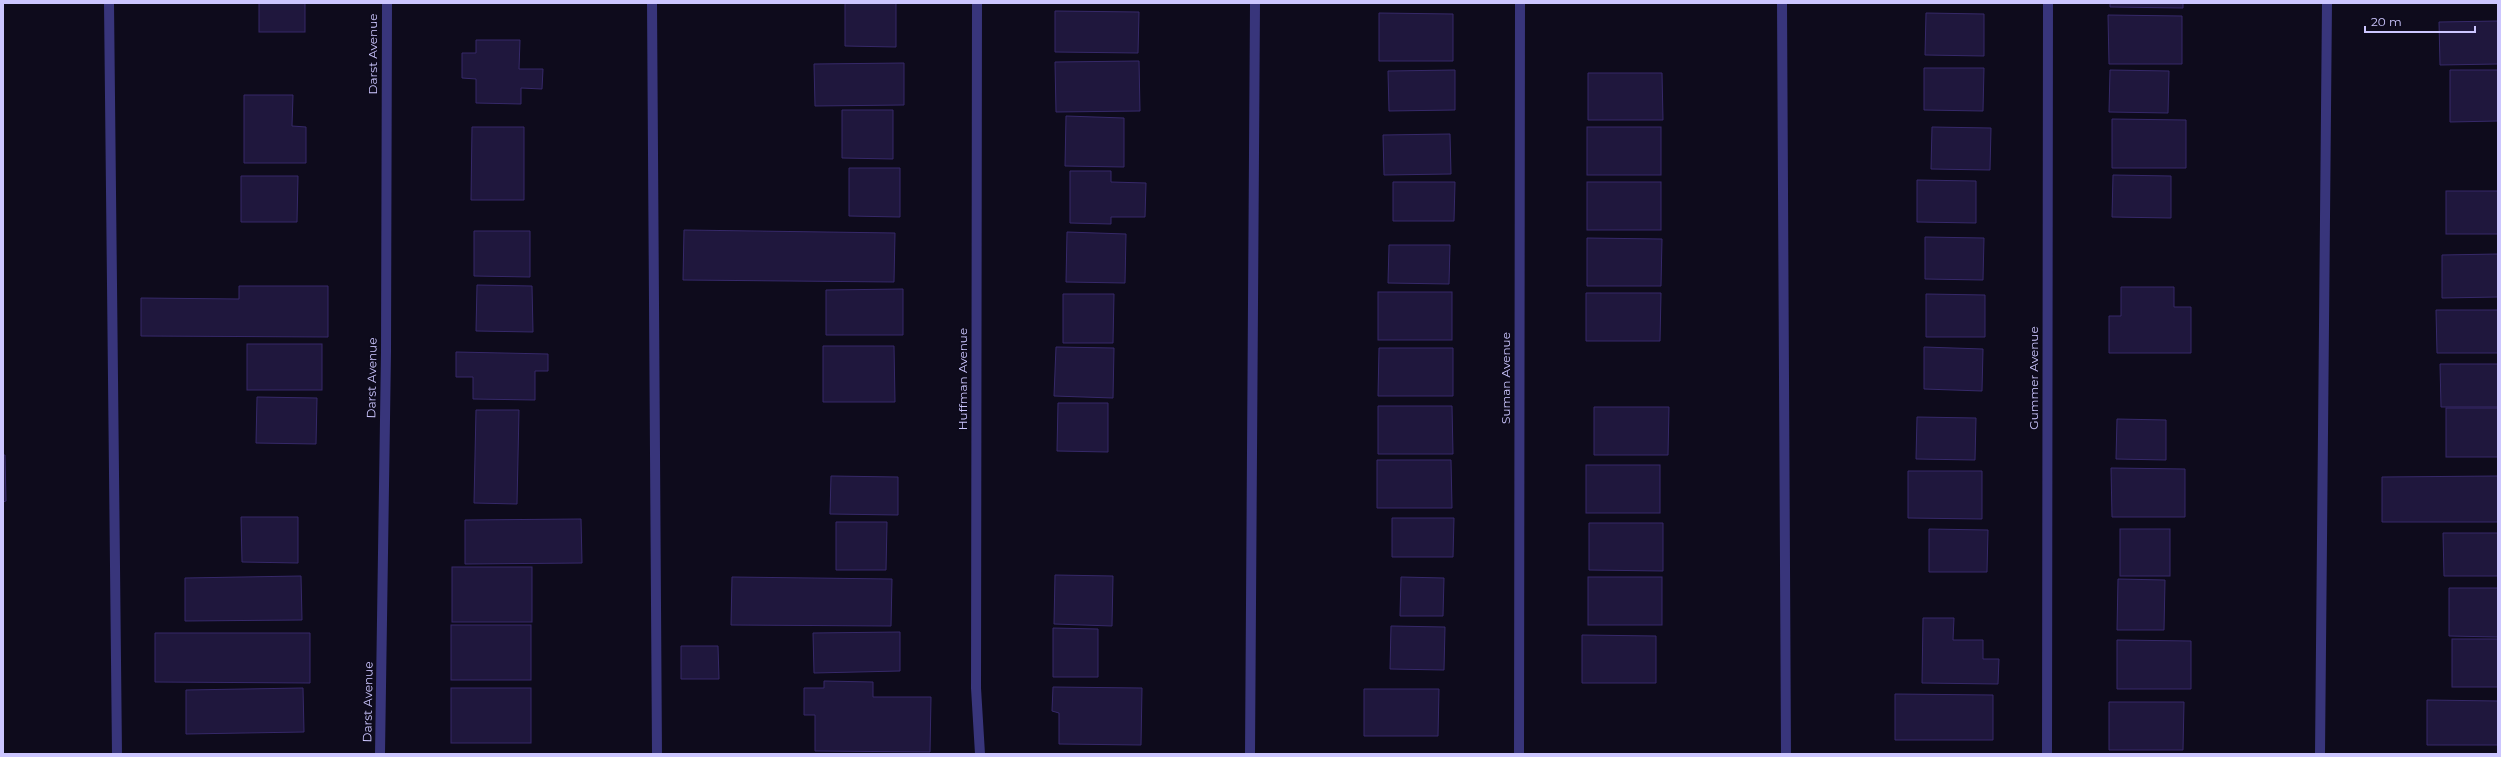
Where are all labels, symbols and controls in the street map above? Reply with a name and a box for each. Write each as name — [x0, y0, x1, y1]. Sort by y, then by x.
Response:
scale bar — [2365, 8, 2475, 34]
street label: Darst Avenue — [365, 14, 380, 94]
text: 20 m — [2371, 14, 2402, 29]
street label: Gummer Avenue — [2026, 326, 2041, 430]
street label: Huffman Avenue — [955, 328, 970, 430]
street label: Suman Avenue — [1498, 332, 1513, 424]
street label: Darst Avenue — [363, 337, 380, 419]
street label: Darst Avenue — [359, 661, 376, 743]

